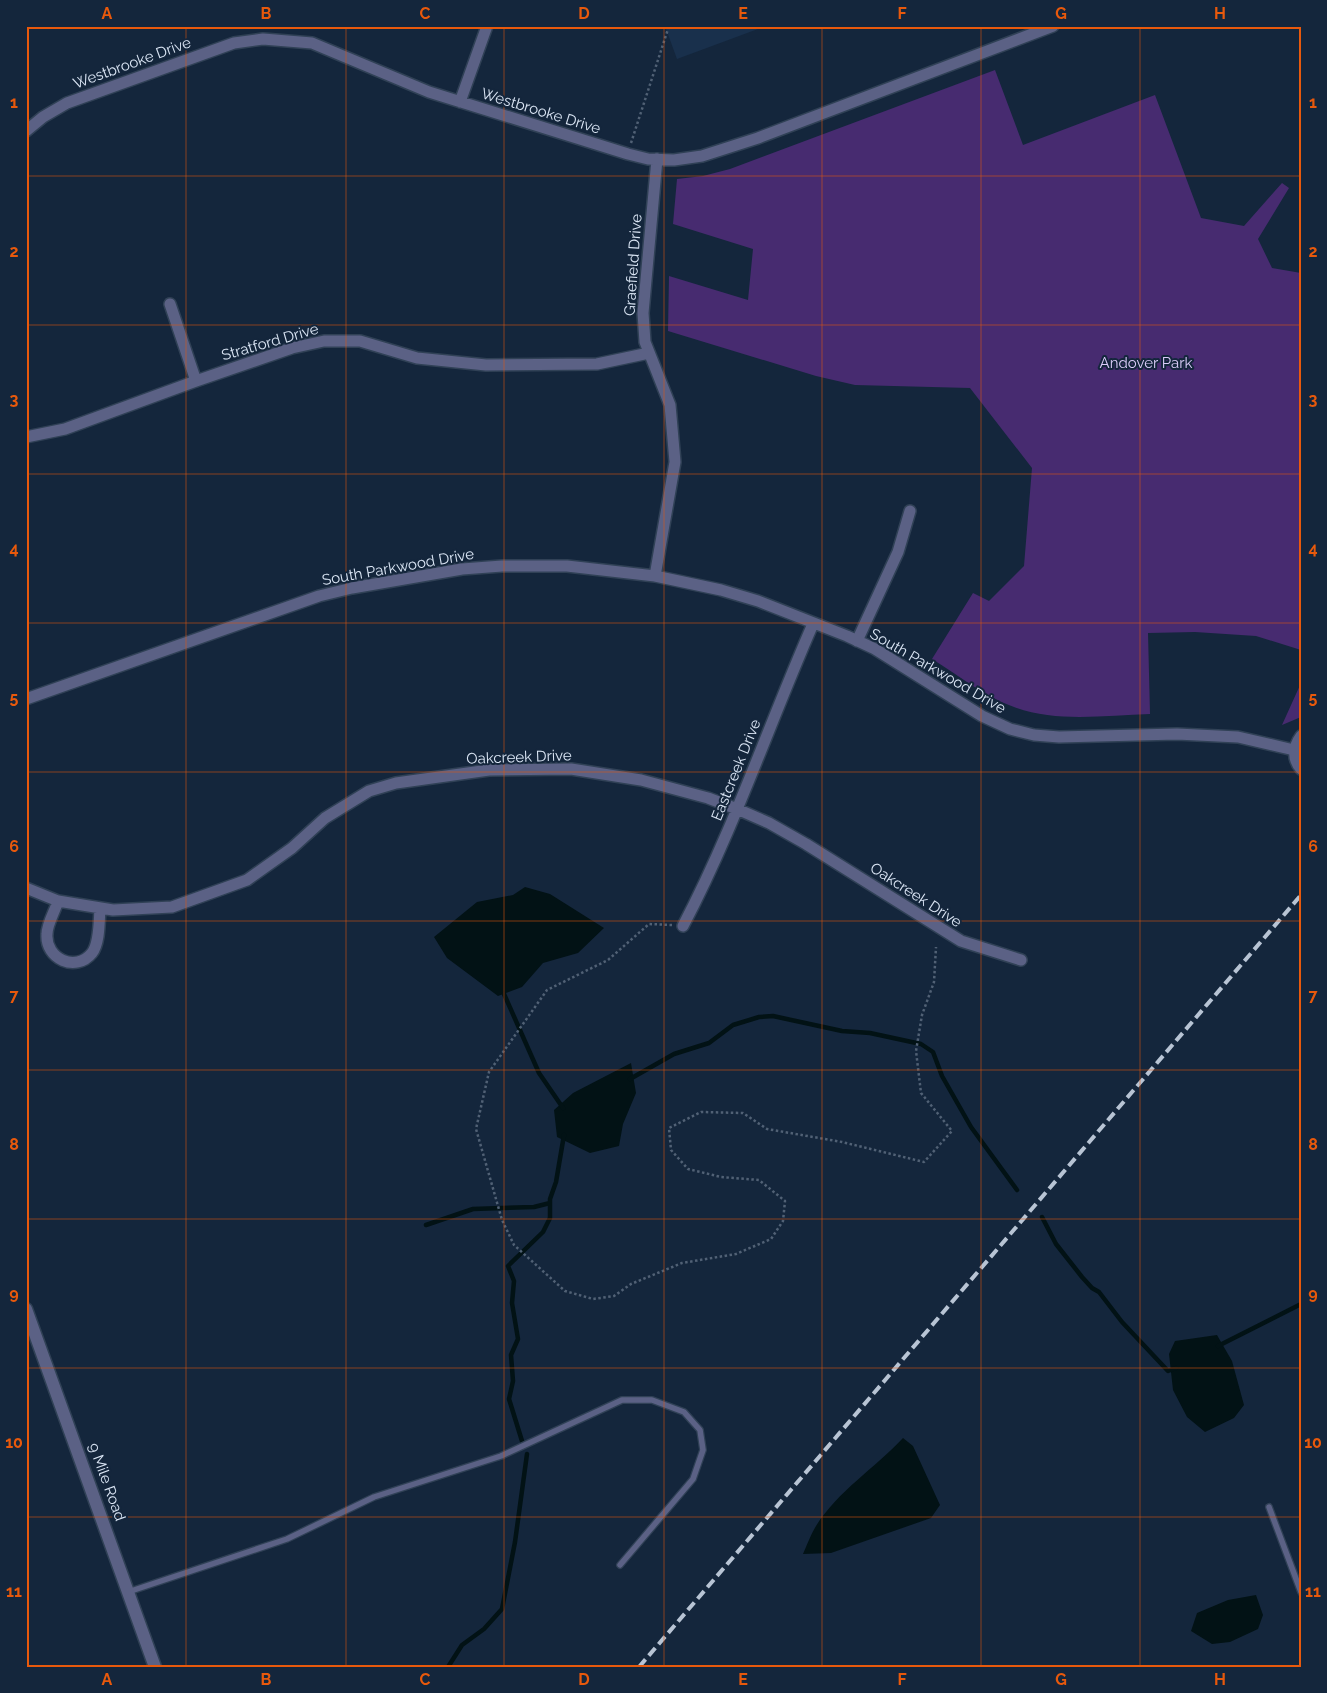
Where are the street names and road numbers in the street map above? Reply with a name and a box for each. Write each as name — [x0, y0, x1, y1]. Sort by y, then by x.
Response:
street label: Westbrooke Drive — [71, 33, 193, 93]
street label: Westbrooke Drive — [479, 84, 603, 138]
street label: Graefield Drive — [620, 213, 646, 317]
street label: Stratford Drive — [219, 320, 321, 364]
street label: South Parkwood Drive — [321, 545, 476, 589]
street label: South Parkwood Drive — [867, 625, 1009, 717]
street label: Eastcreek Drive — [707, 716, 765, 823]
street label: Oakcreek Drive — [466, 746, 572, 768]
street label: Oakcreek Drive — [867, 859, 965, 931]
street label: 9 Mile Road — [85, 1441, 129, 1523]

